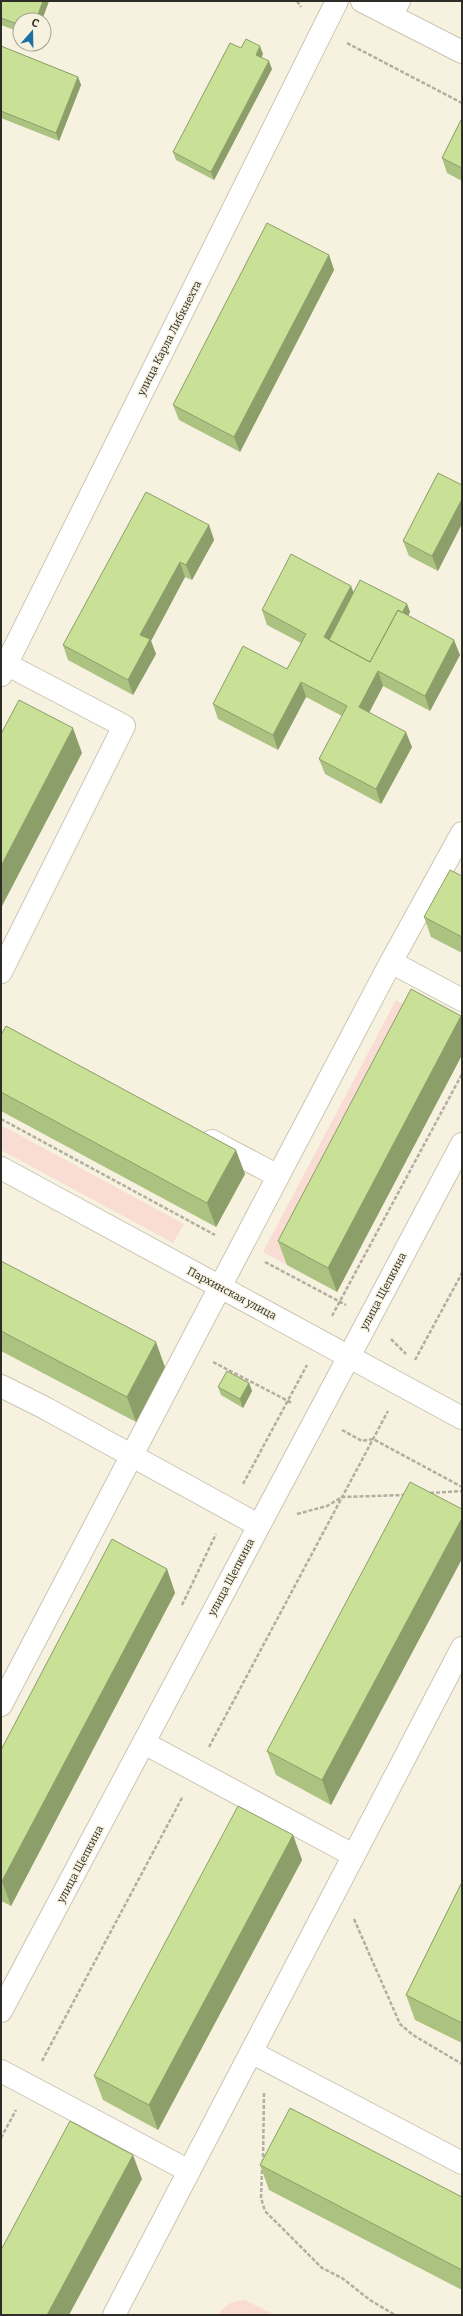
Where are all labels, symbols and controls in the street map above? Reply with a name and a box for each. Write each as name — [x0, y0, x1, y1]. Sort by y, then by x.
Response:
north arrow — [12, 12, 52, 52]
text: С — [30, 16, 41, 30]
street label: улица Карла Либкнехта — [134, 279, 204, 399]
street label: улица Щепкина — [357, 1250, 409, 1333]
street label: Пархинская улица — [185, 1264, 279, 1323]
street label: улица Щепкина — [205, 1536, 257, 1619]
street label: улица Щепкина — [54, 1823, 106, 1906]

